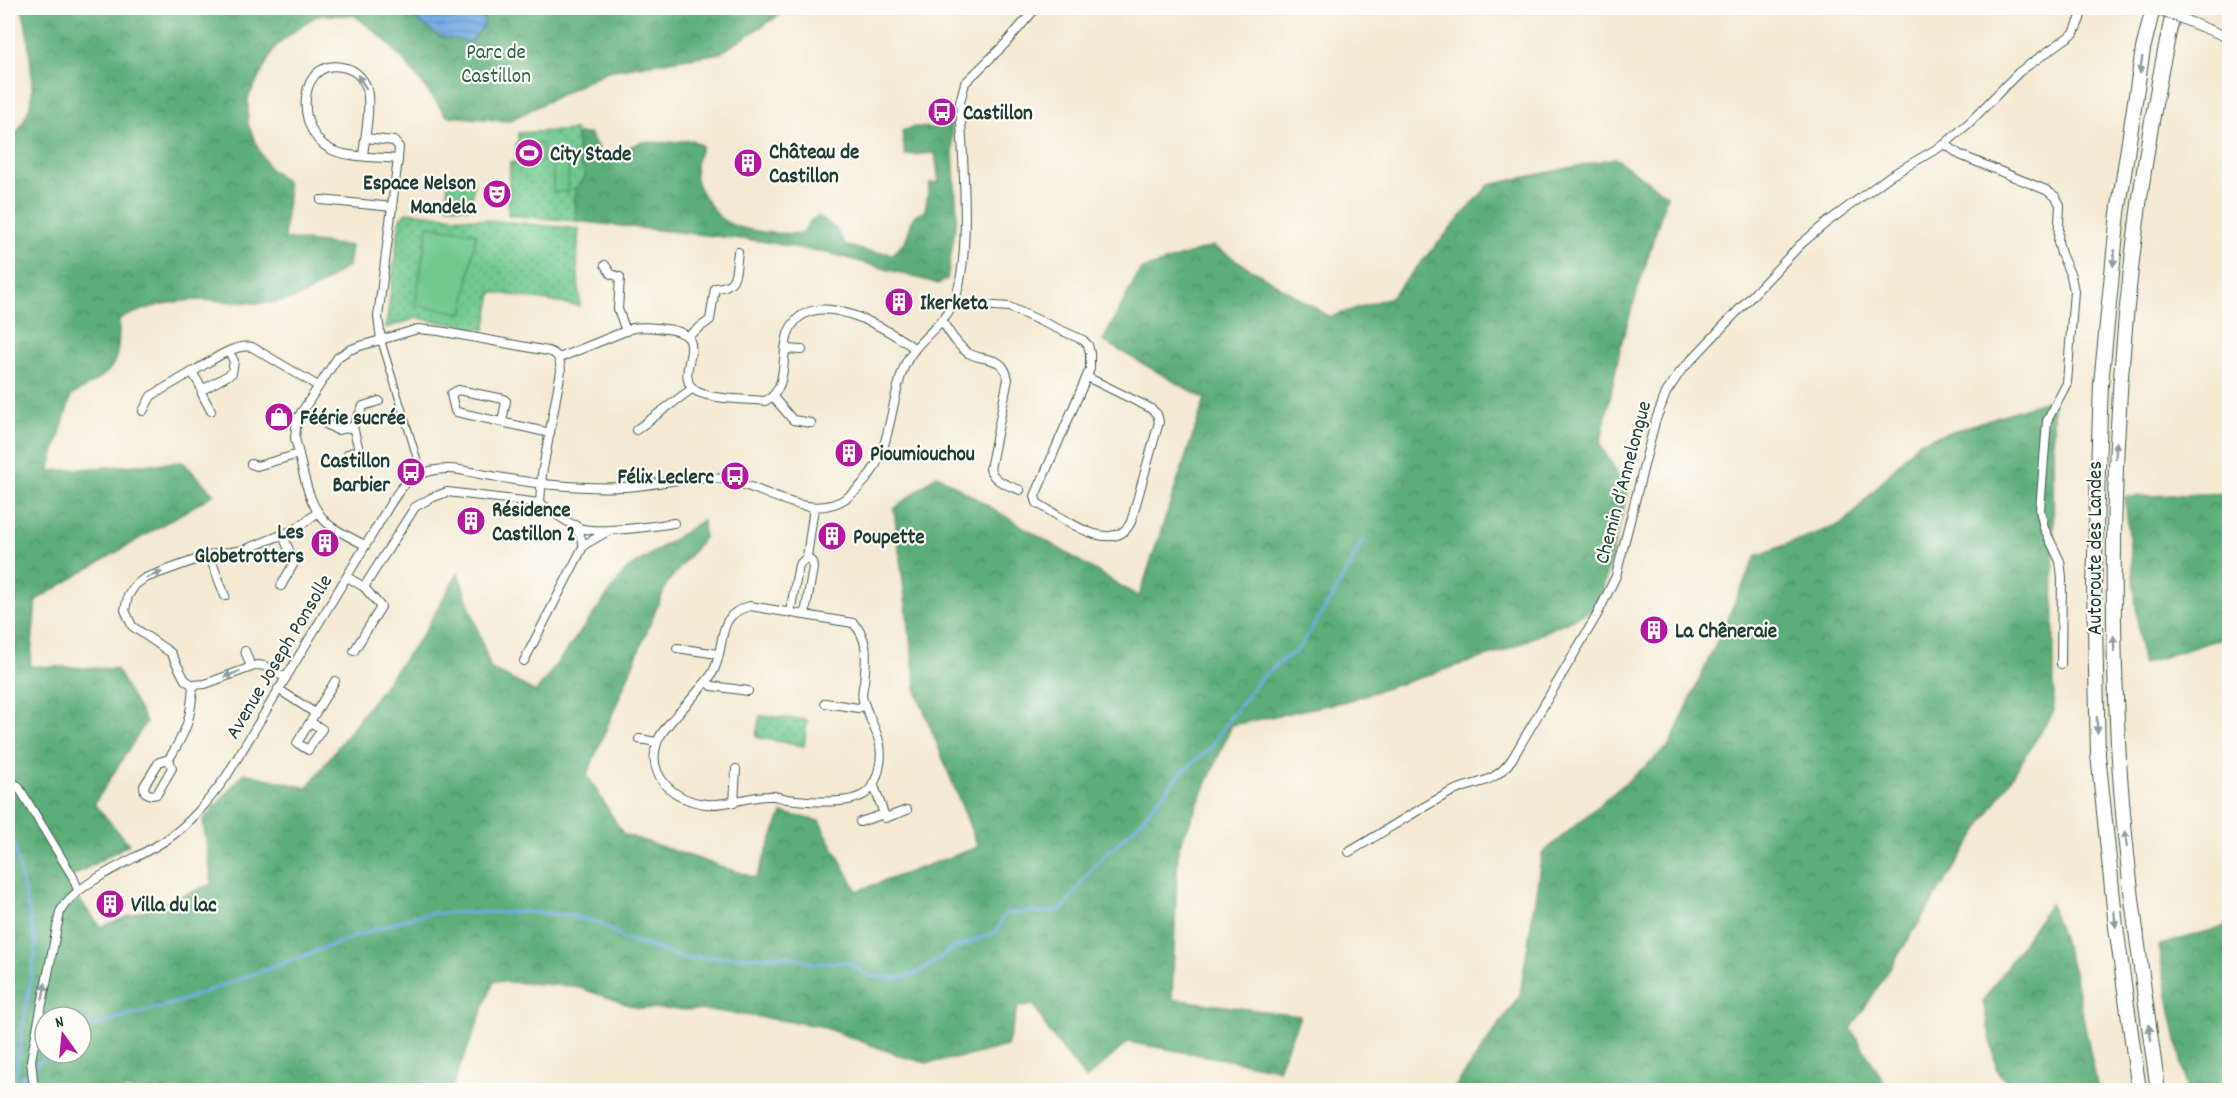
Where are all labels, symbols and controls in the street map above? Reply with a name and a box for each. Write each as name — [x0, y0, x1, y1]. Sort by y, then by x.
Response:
park label: Parc de Castillon — [461, 39, 531, 93]
one-way arrow — [2136, 55, 2145, 74]
one-way arrow — [356, 74, 367, 90]
bus stop icon: Castillon — [926, 96, 958, 128]
place label: Castillon — [963, 100, 1033, 130]
sports icon: City Stade — [513, 137, 545, 169]
place label: Château de Castillon — [769, 139, 859, 193]
place label: City Stade — [550, 141, 631, 171]
building icon: Château de Castillon — [732, 147, 764, 179]
place label: Espace Nelson Mandela — [363, 170, 477, 224]
theatre icon: Espace Nelson Mandela — [481, 178, 513, 210]
one-way arrow — [2109, 248, 2119, 267]
building icon: Ikerketa — [883, 286, 915, 318]
place label: Ikerketa — [920, 290, 989, 320]
street label: Chemin d’Annelongue — [1589, 398, 1661, 568]
shop icon: Féérie sucrée — [263, 401, 295, 433]
place label: Féérie sucrée — [300, 405, 406, 435]
building icon: Pioumiouchou — [833, 437, 865, 469]
one-way arrow — [2112, 440, 2121, 459]
place label: Pioumiouchou — [870, 441, 975, 471]
place label: Castillon Barbier — [320, 448, 391, 502]
bus stop icon: Castillon Barbier — [395, 456, 427, 488]
bus stop icon: Félix Leclerc — [719, 460, 751, 492]
street label: Autoroute des Landes — [2082, 461, 2112, 635]
place label: Félix Leclerc — [617, 464, 715, 494]
place label: Résidence Castillon 2 — [492, 497, 576, 551]
building icon: Résidence Castillon 2 — [455, 505, 487, 537]
place label: Les Globetrotters — [194, 519, 304, 573]
building icon: Poupette — [816, 520, 848, 552]
place label: Poupette — [853, 524, 925, 554]
building icon: Les Globetrotters — [309, 527, 341, 559]
street label: Avenue Joseph Ponsolle — [219, 569, 342, 746]
one-way arrow — [145, 570, 163, 580]
building icon: La Chêneraie — [1638, 614, 1670, 646]
place label: La Chêneraie — [1675, 618, 1777, 648]
one-way arrow — [2110, 635, 2119, 654]
one-way arrow — [223, 670, 241, 680]
one-way arrow — [2092, 715, 2102, 734]
one-way arrow — [2121, 830, 2131, 849]
building icon: Villa du lac — [94, 888, 126, 920]
place label: Villa du lac — [131, 892, 217, 922]
one-way arrow — [2110, 910, 2120, 929]
one-way arrow — [40, 982, 49, 1001]
north arrow — [33, 1005, 93, 1065]
text: N — [53, 1011, 67, 1035]
one-way arrow — [2145, 1023, 2155, 1042]

